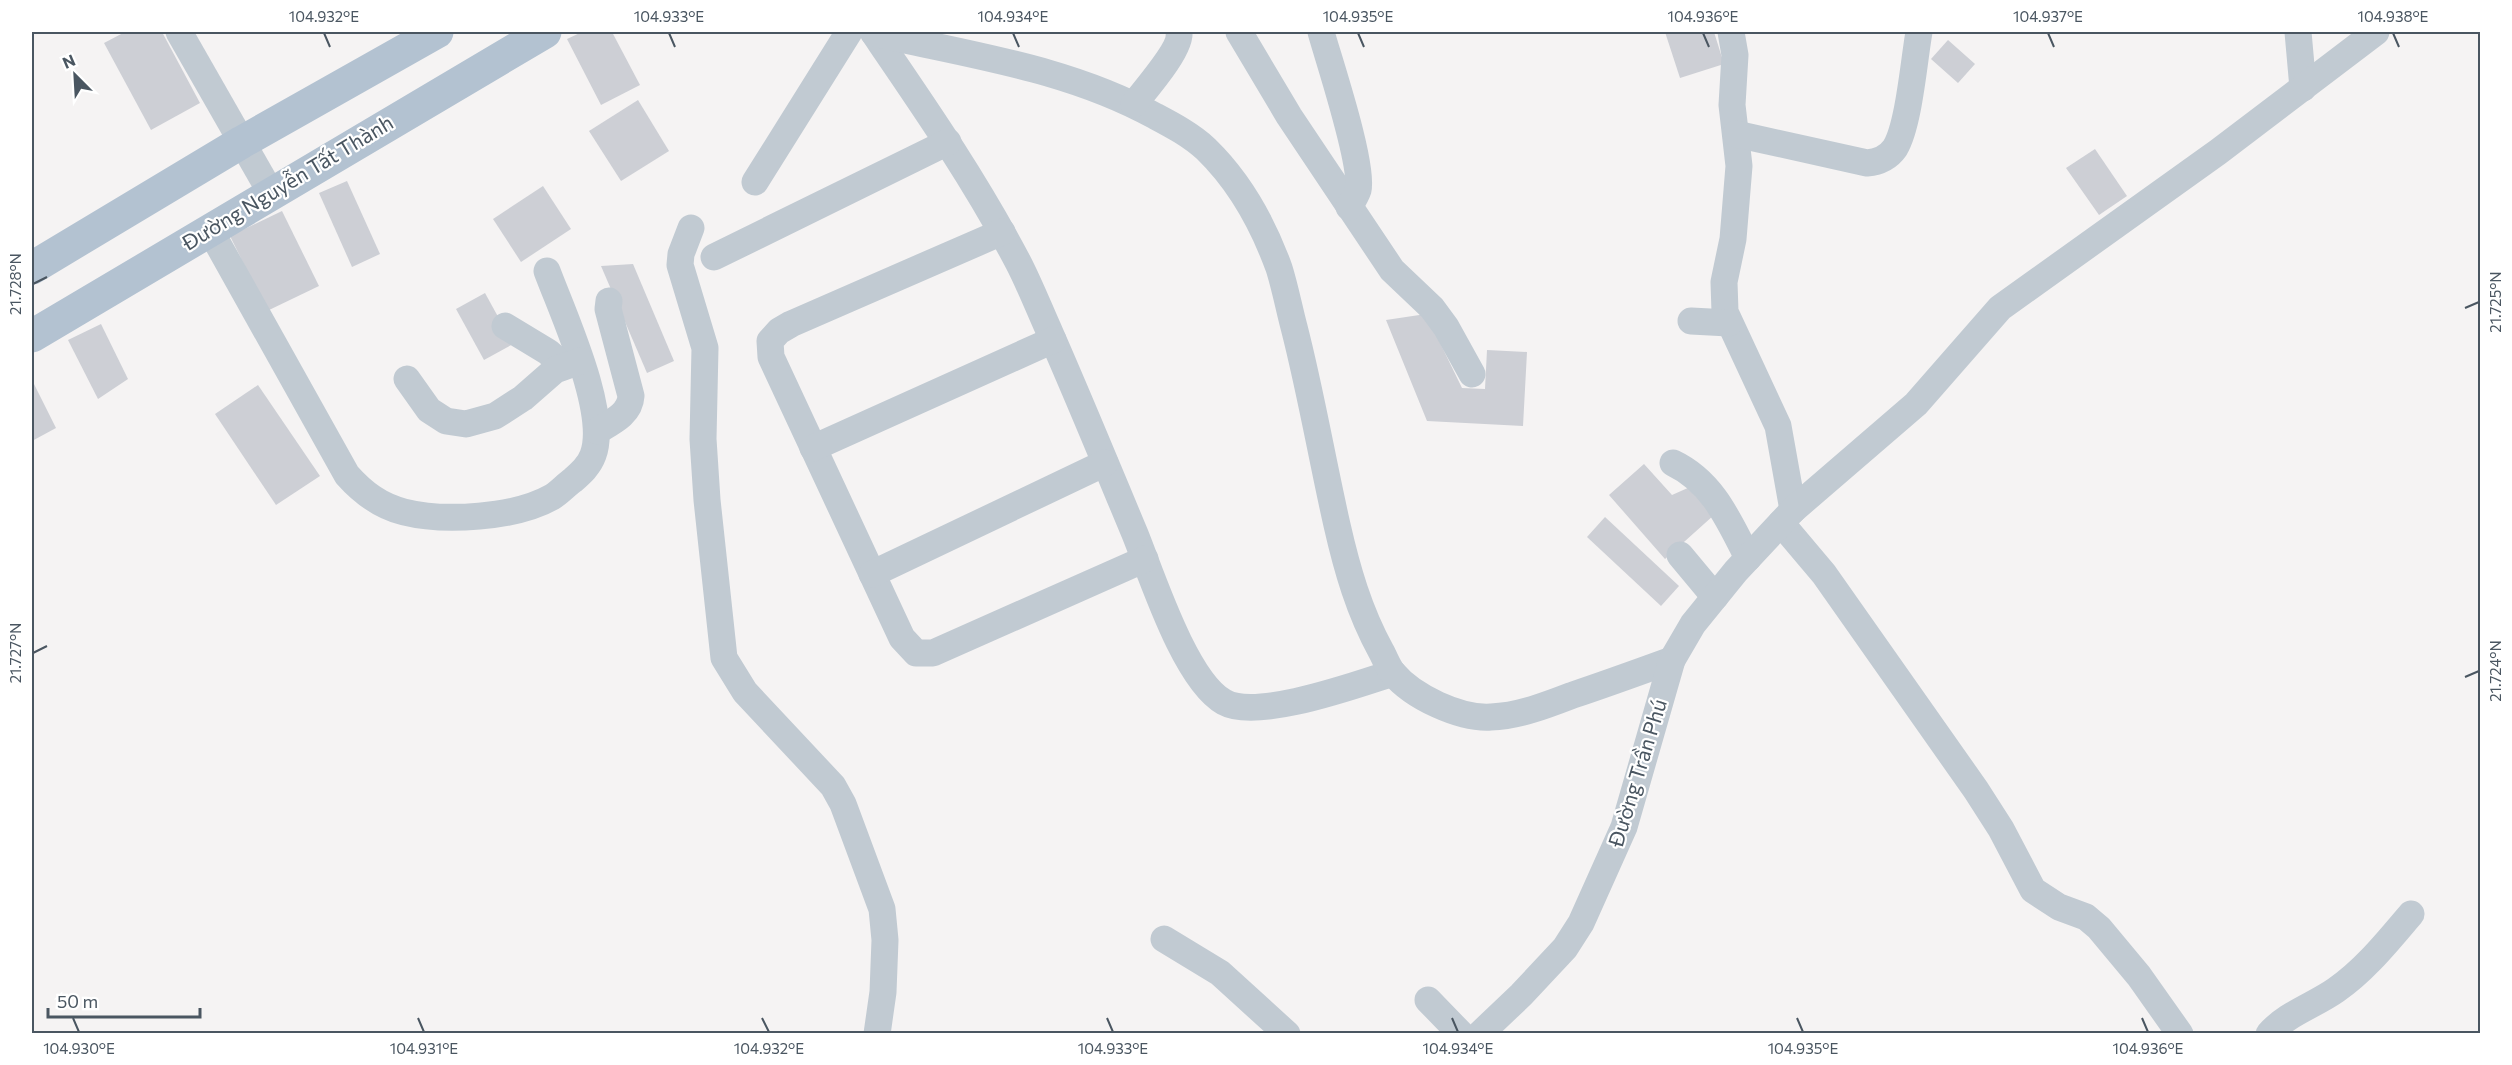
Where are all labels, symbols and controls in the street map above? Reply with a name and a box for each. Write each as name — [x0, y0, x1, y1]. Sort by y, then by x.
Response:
text: 104.932°E — [289, 7, 359, 25]
text: 104.933°E — [634, 7, 704, 25]
text: 104.934°E — [978, 7, 1049, 25]
text: 104.935°E — [1323, 7, 1393, 25]
text: 104.936°E — [1667, 7, 1739, 25]
text: 104.937°E — [2013, 7, 2083, 25]
text: 104.938°E — [2357, 7, 2429, 25]
north arrow — [45, 45, 105, 105]
text: N — [59, 50, 78, 72]
street label: Đường Nguyễn Tất Thành — [176, 108, 397, 255]
text: 21.728°N — [6, 253, 24, 315]
text: 21.725°N — [2486, 271, 2504, 333]
text: 21.727°N — [6, 623, 24, 683]
text: 21.724°N — [2486, 640, 2504, 702]
street label: Đường Trần Phú — [1602, 696, 1671, 850]
scale bar — [48, 981, 200, 1019]
text: 50 m — [57, 990, 98, 1012]
text: 104.930°E — [43, 1039, 115, 1057]
text: 104.931°E — [390, 1039, 458, 1057]
text: 104.932°E — [734, 1039, 804, 1057]
text: 104.933°E — [1078, 1039, 1148, 1057]
text: 104.934°E — [1423, 1039, 1494, 1057]
text: 104.935°E — [1768, 1039, 1838, 1057]
text: 104.936°E — [2112, 1039, 2184, 1057]

